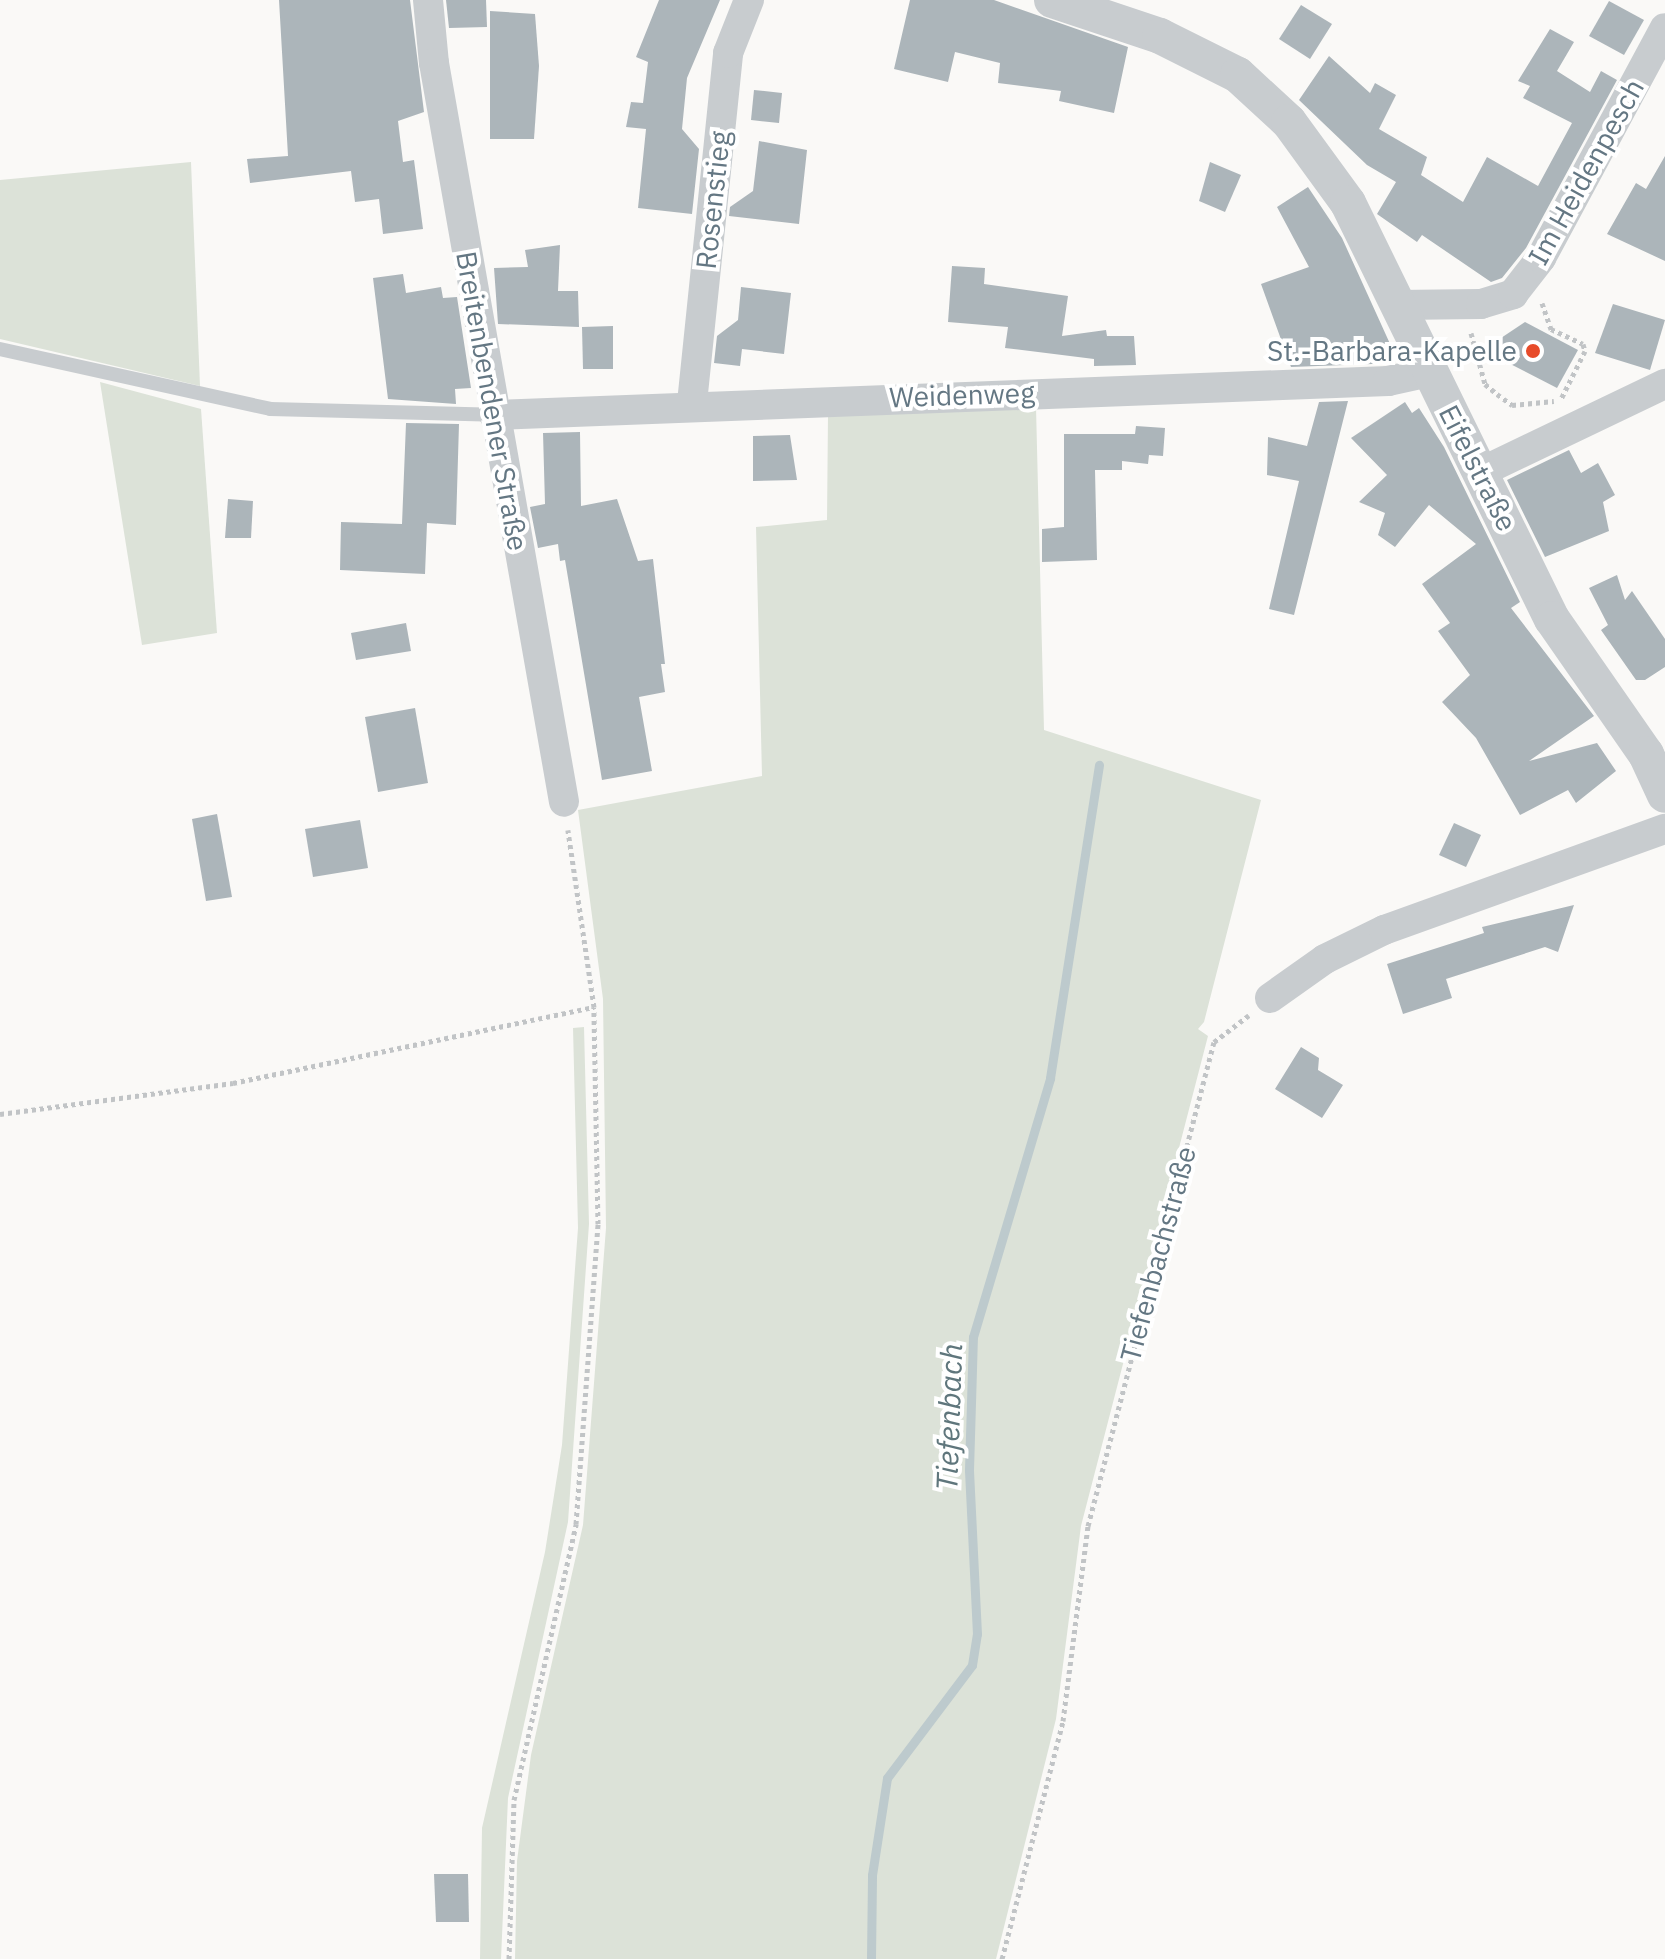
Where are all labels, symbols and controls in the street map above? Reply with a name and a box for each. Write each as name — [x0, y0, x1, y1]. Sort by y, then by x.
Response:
street label: Im Heidenpesch — [1521, 73, 1651, 271]
street label: Rosenstieg — [689, 129, 737, 271]
street label: Breitenbendener Straße — [449, 249, 535, 553]
place label: St.-Barbara-Kapelle — [1267, 334, 1517, 368]
marker: St.-Barbara-Kapelle — [1524, 342, 1542, 360]
street label: Weidenweg — [889, 376, 1035, 414]
street label: Eifelstraße — [1432, 399, 1524, 537]
street label: Tiefenbachstraße — [1113, 1143, 1203, 1365]
water label: Tiefenbach — [928, 1343, 970, 1491]

